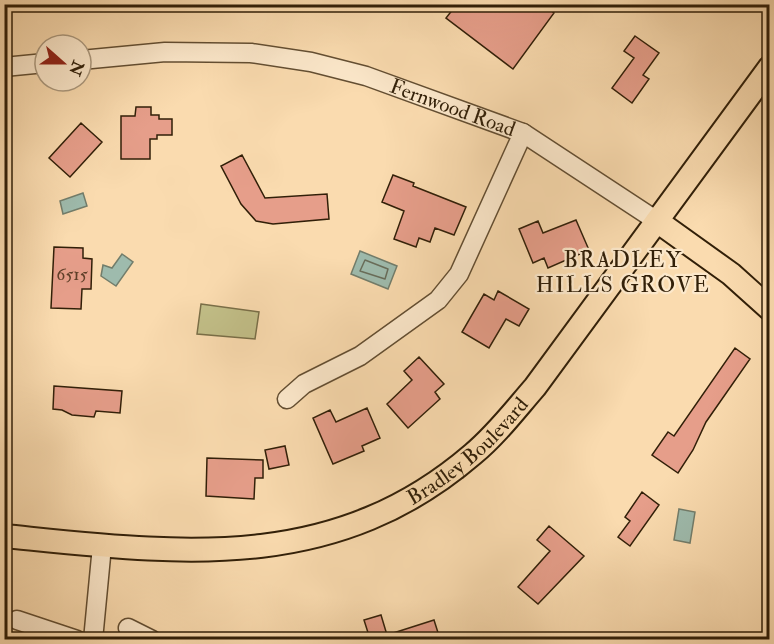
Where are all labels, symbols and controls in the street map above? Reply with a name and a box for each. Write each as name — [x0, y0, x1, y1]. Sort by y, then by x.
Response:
north arrow — [33, 33, 93, 93]
text: N — [64, 57, 88, 79]
street label: Fernwood Road — [386, 73, 520, 143]
district label: BRADLEY HILLS GROVE — [536, 246, 710, 299]
house number: 6515 — [56, 263, 88, 286]
street label: Bradley Boulevard — [402, 391, 535, 511]

